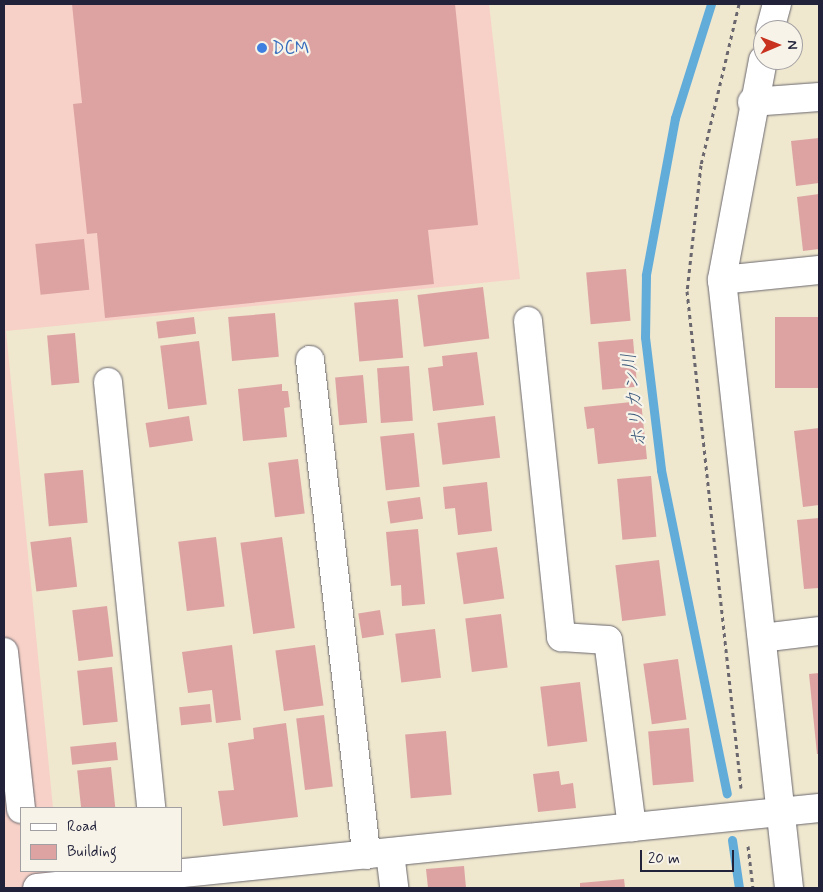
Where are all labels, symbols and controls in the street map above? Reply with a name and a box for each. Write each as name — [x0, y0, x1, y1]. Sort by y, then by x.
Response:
north arrow — [753, 20, 803, 70]
place label: DCM — [272, 37, 310, 59]
text: N — [783, 40, 801, 50]
marker: DCM — [256, 42, 268, 54]
water label: ホリカン川 — [618, 351, 652, 449]
legend — [20, 807, 182, 872]
text: Road — [67, 817, 97, 837]
scale bar — [643, 840, 737, 872]
text: Building — [67, 842, 117, 862]
text: 20 m — [648, 849, 680, 869]

